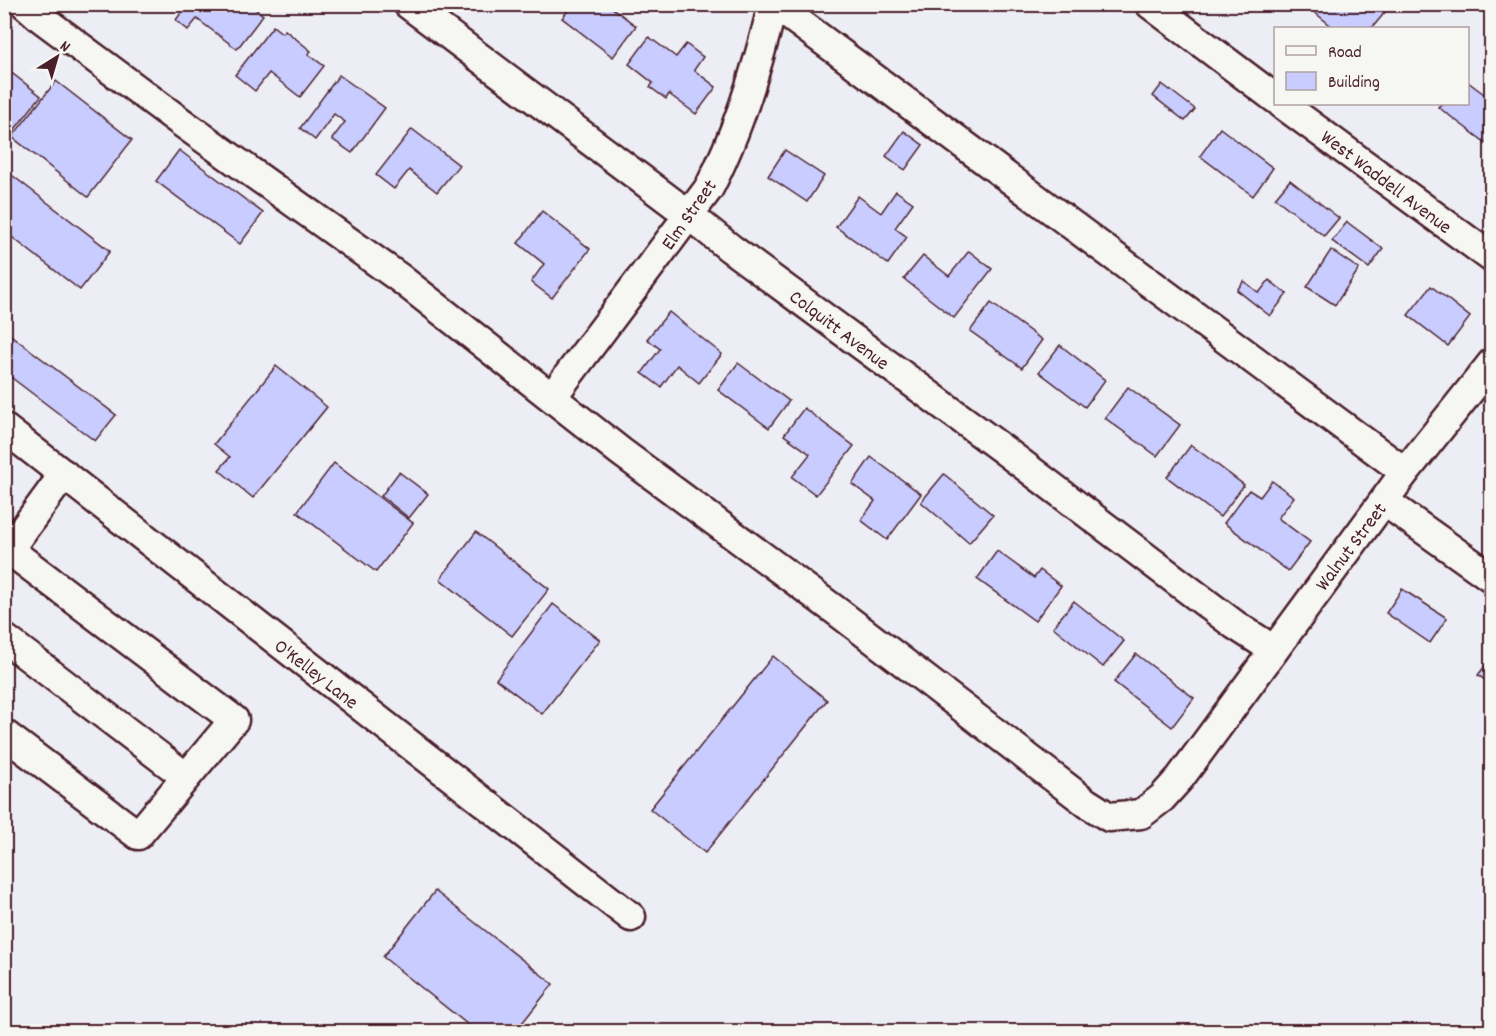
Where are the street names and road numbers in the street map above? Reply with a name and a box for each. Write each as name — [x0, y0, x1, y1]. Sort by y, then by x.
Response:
street label: West Waddell Avenue — [1314, 125, 1457, 242]
street label: Elm Street — [656, 175, 725, 257]
street label: Colquitt Avenue — [782, 284, 894, 378]
street label: Walnut Street — [1310, 498, 1395, 598]
street label: O'Kelley Lane — [267, 634, 363, 717]

